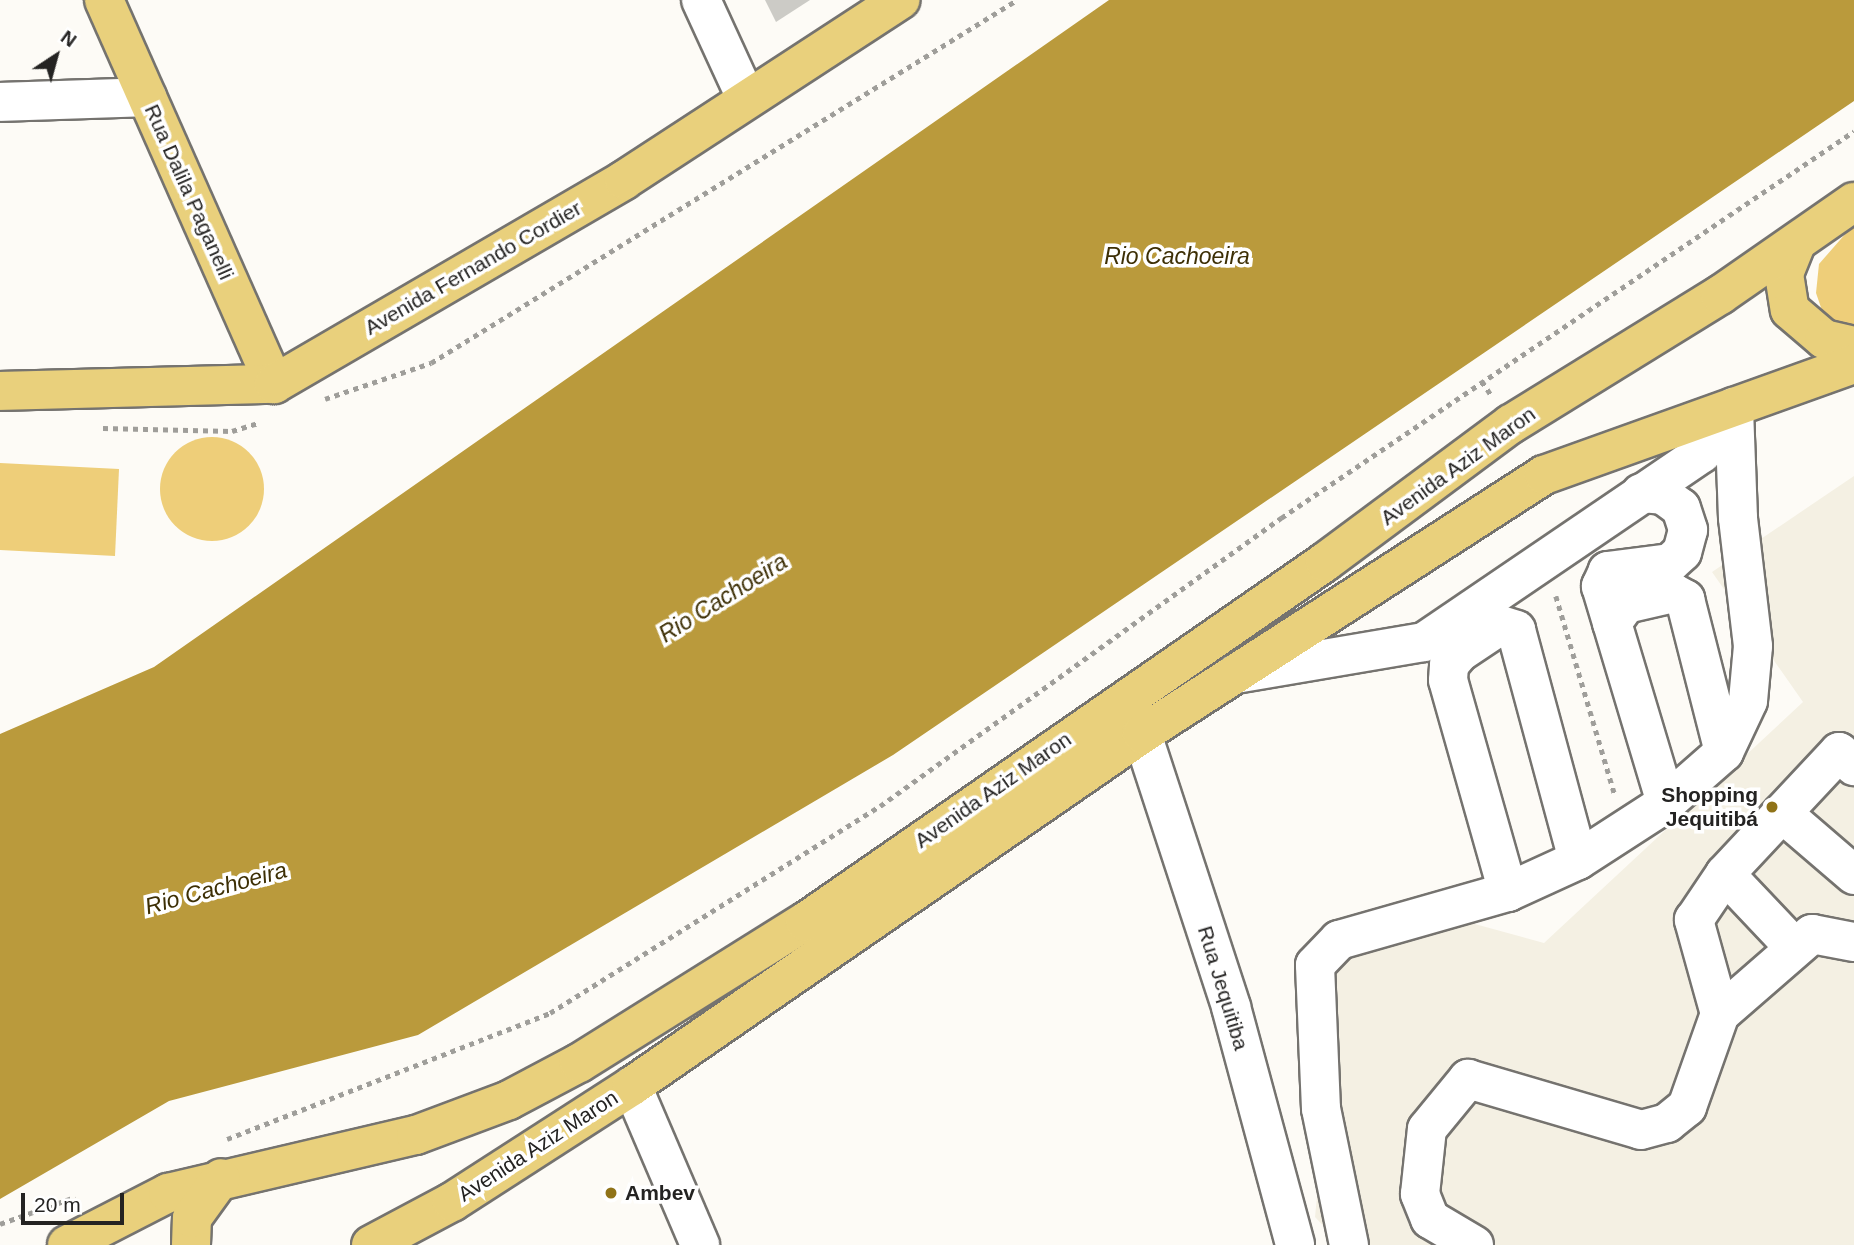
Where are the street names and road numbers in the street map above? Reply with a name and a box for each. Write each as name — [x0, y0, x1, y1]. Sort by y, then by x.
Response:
street label: Rua Dalila Paganelli — [139, 100, 239, 284]
street label: Avenida Fernando Cordier — [360, 196, 586, 340]
street label: Avenida Aziz Maron — [1375, 401, 1541, 531]
street label: Avenida Aziz Maron — [909, 726, 1077, 854]
street label: Rua Jequitiba — [1192, 923, 1254, 1053]
street label: Avenida Aziz Maron — [453, 1085, 623, 1207]

